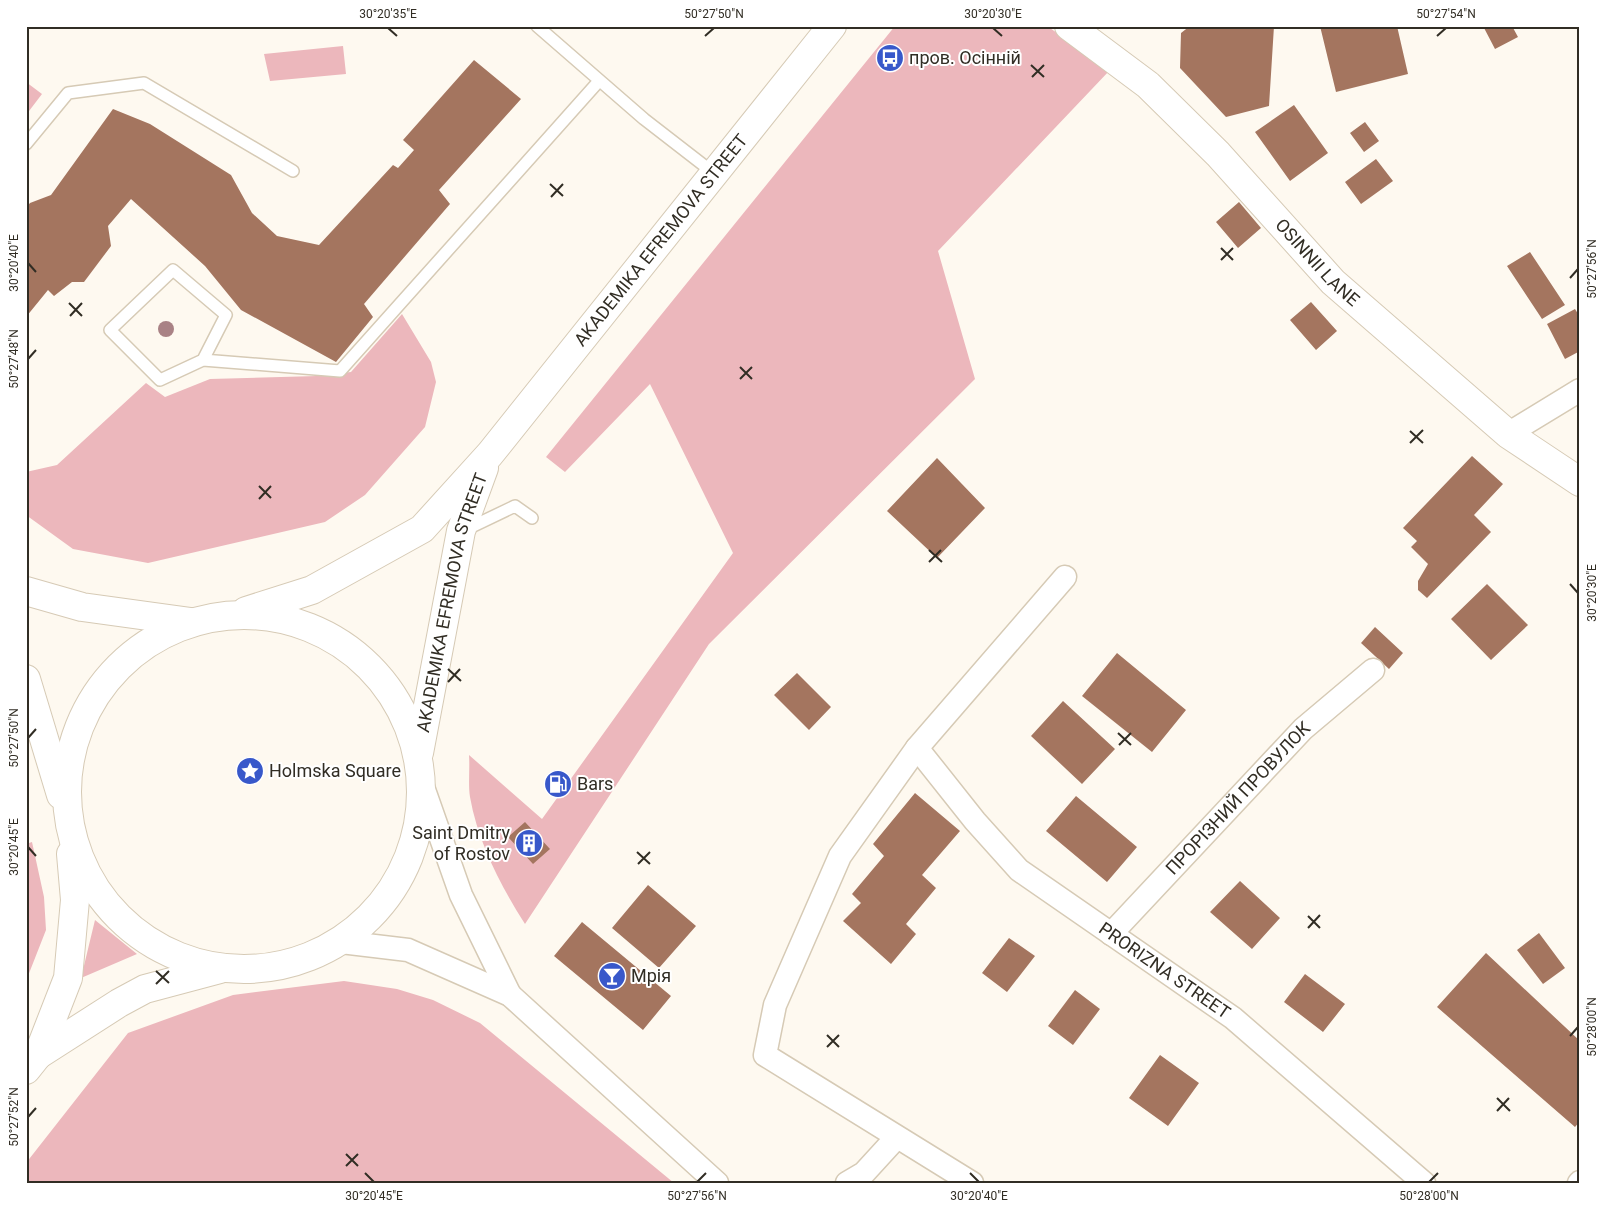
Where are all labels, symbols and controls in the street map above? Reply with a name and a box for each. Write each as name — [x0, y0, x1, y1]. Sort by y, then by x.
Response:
text: 30°20'35"E — [359, 7, 417, 21]
text: 50°27'50"N — [684, 7, 744, 21]
text: 30°20'30"E — [964, 7, 1022, 21]
text: 50°27'54"N — [1416, 7, 1476, 21]
bus stop icon: пров. Осінній — [875, 43, 905, 73]
place label: пров. Осінній — [909, 47, 1021, 68]
street label: AKADEMIKA EFREMOVA STREET — [569, 129, 752, 350]
street label: OSINNII LANE — [1271, 214, 1364, 310]
text: 30°20'40"E — [7, 234, 21, 292]
text: 50°27'56"N — [1585, 239, 1599, 299]
text: 50°27'48"N — [7, 329, 21, 389]
street label: AKADEMIKA EFREMOVA STREET — [412, 470, 491, 734]
text: 30°20'30"E — [1585, 564, 1599, 622]
text: 50°27'50"N — [7, 708, 21, 768]
street label: ПРОРІЗНИЙ ПРОВУЛОК — [1161, 716, 1314, 879]
place icon: Holmska Square — [235, 756, 265, 786]
place label: Holmska Square — [269, 760, 401, 781]
fuel station icon: Bars — [543, 769, 573, 799]
place label: Bars — [577, 773, 613, 794]
text: 30°20'45"E — [7, 818, 21, 876]
place label: Saint Dmitry of Rostov — [412, 822, 510, 864]
building icon: Saint Dmitry of Rostov — [514, 828, 544, 858]
street label: PRORIZNA STREET — [1095, 918, 1235, 1023]
bar icon: Мрія — [597, 961, 627, 991]
place label: Мрія — [631, 965, 671, 986]
text: 50°28'00"N — [1585, 997, 1599, 1057]
text: 50°27'52"N — [7, 1087, 21, 1147]
text: 30°20'45"E — [345, 1189, 403, 1203]
text: 50°27'56"N — [667, 1189, 727, 1203]
text: 30°20'40"E — [950, 1189, 1008, 1203]
text: 50°28'00"N — [1399, 1189, 1459, 1203]

